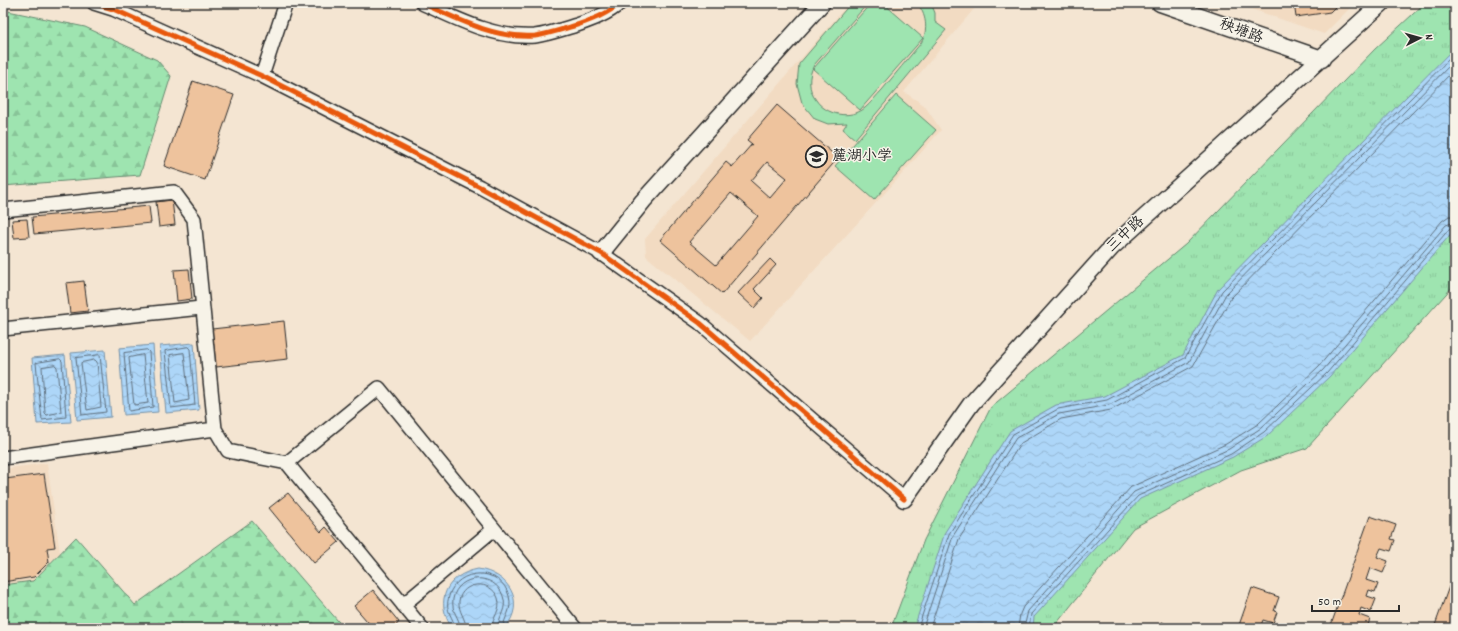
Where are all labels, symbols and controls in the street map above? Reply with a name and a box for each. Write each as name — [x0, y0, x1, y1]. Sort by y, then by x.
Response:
street label: 秧塘路 — [1216, 14, 1266, 50]
north arrow — [1400, 18, 1440, 58]
text: N — [1420, 34, 1436, 41]
school or university icon: 麓湖小学 — [804, 144, 830, 170]
place label: 麓湖小学 — [832, 146, 892, 168]
street label: 三中路 — [1102, 212, 1150, 258]
scale bar — [1312, 587, 1399, 613]
text: 50 m — [1318, 594, 1341, 611]

